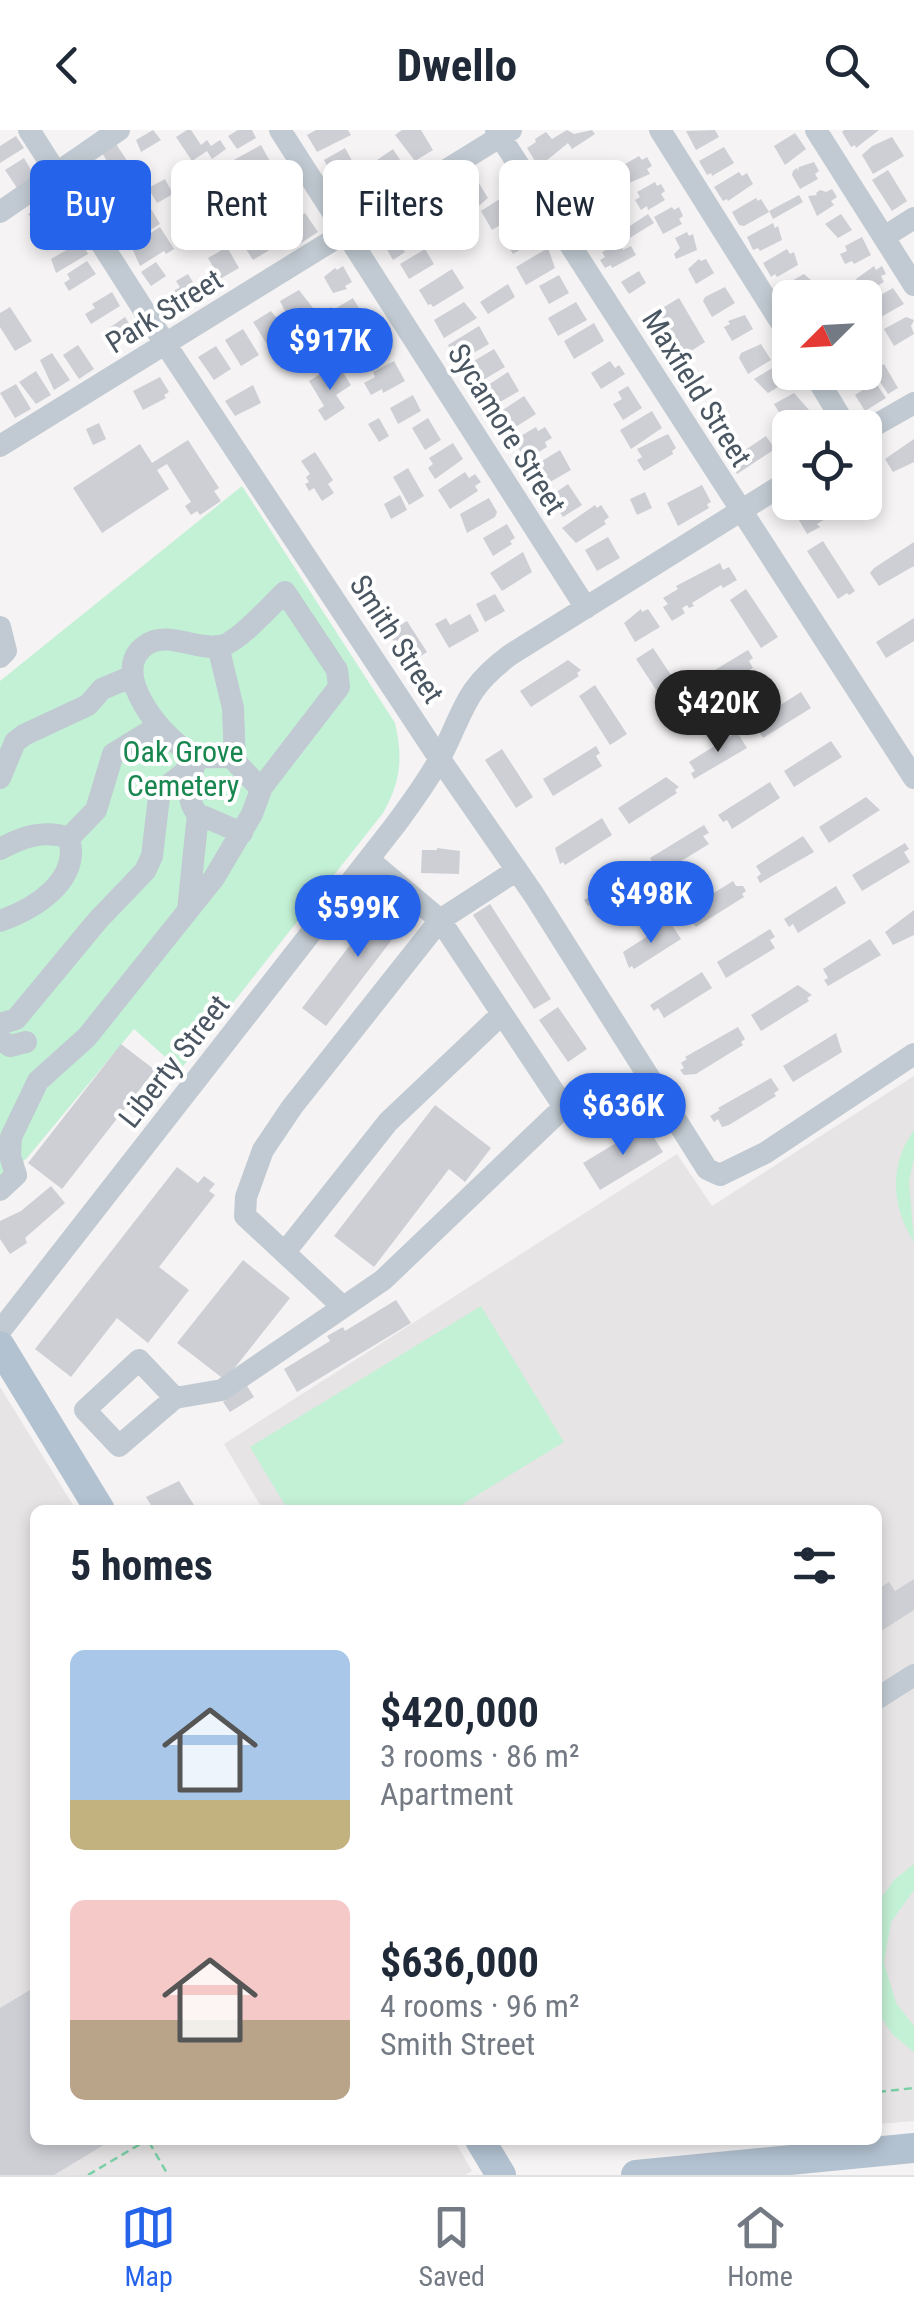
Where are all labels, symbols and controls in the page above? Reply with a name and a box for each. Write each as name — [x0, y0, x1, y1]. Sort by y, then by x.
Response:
icon: back — [40, 38, 95, 93]
icon: search — [819, 38, 874, 93]
text: Dwello — [397, 39, 517, 92]
chip: Buy — [30, 160, 151, 250]
chip: Rent — [171, 160, 303, 250]
chip: Filters — [323, 160, 479, 250]
chip: New — [499, 160, 630, 250]
street label: Park Street — [99, 262, 229, 360]
north arrow — [772, 280, 882, 390]
map controls — [772, 280, 882, 520]
street label: Maxfield Street — [635, 303, 759, 473]
pin: $917K — [260, 308, 400, 393]
text: $917K — [289, 321, 371, 359]
street label: Sycamore Street — [441, 338, 573, 520]
button: locate — [772, 410, 882, 520]
street label: Smith Street — [343, 568, 451, 710]
pin: $420K — [648, 670, 788, 755]
text: $420K — [677, 683, 759, 721]
park label: Oak Grove Cemetery — [123, 734, 243, 803]
pin: $498K — [581, 861, 721, 946]
text: $498K — [610, 874, 692, 912]
pin: $599K — [288, 875, 428, 960]
text: $599K — [317, 888, 399, 926]
street label: Liberty Street — [111, 988, 237, 1134]
pin: $636K — [553, 1073, 693, 1158]
text: $636K — [582, 1086, 664, 1124]
icon: filters — [787, 1538, 842, 1593]
text: 5 homes — [70, 1541, 213, 1590]
text: $420,000 — [380, 1688, 539, 1737]
icon: home — [150, 1690, 270, 1810]
text: 3 rooms · 86 m² — [380, 1737, 579, 1775]
text: Apartment — [380, 1775, 514, 1813]
text: $636,000 — [380, 1938, 539, 1987]
icon: home — [150, 1940, 270, 2060]
text: 4 rooms · 96 m² — [380, 1987, 579, 2025]
text: Smith Street — [380, 2025, 535, 2063]
tab: Map — [121, 2200, 176, 2293]
tab: Saved — [418, 2200, 485, 2293]
tab: Home — [727, 2200, 793, 2293]

